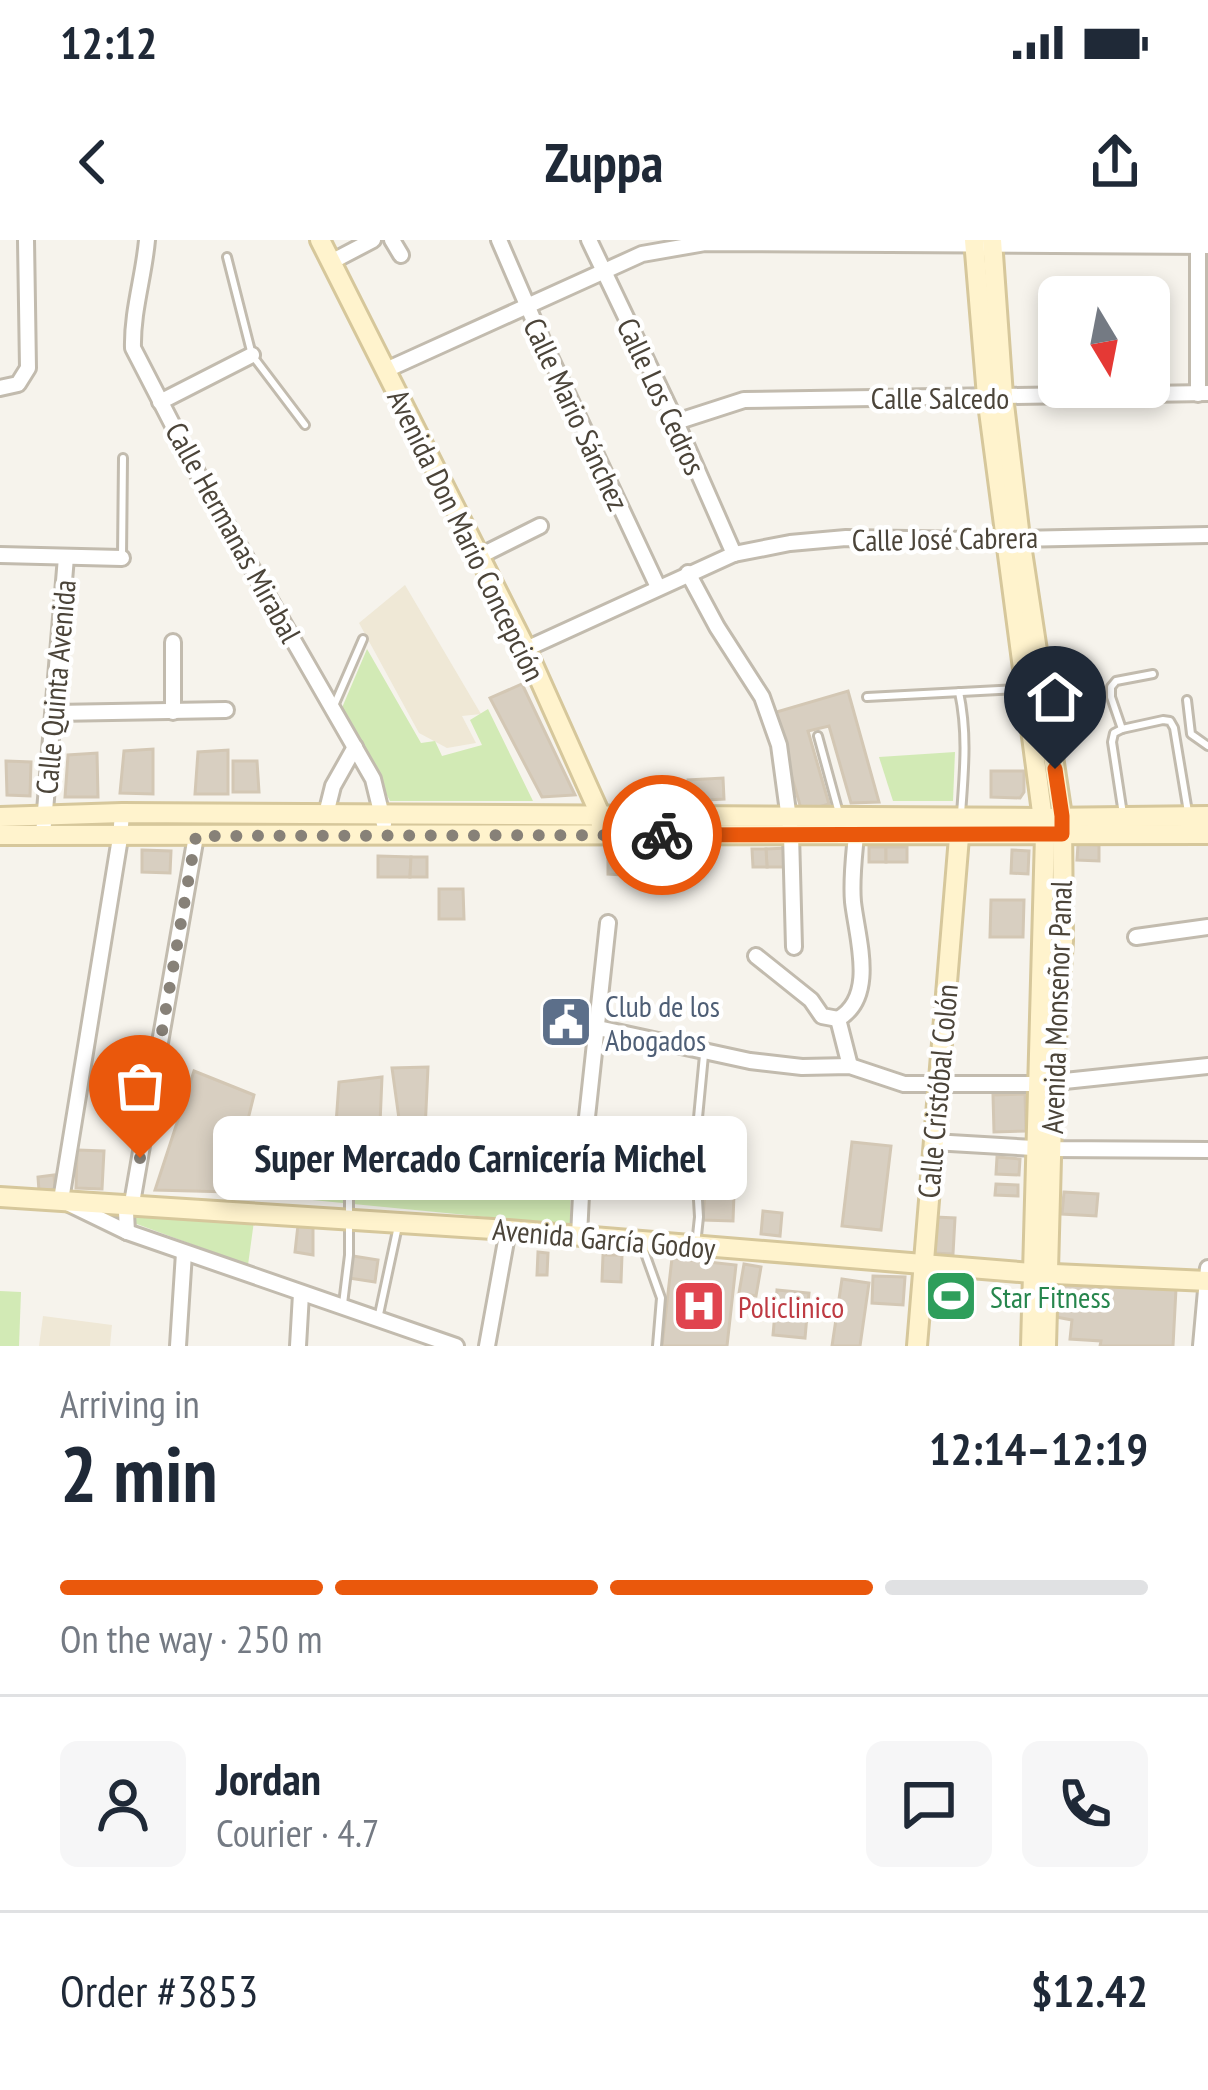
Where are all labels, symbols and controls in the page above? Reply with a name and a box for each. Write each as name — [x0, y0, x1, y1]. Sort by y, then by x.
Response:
text: 12:12 — [60, 13, 157, 71]
text: Zuppa — [545, 127, 663, 197]
icon: back — [60, 129, 126, 195]
icon: share — [1082, 129, 1148, 195]
north arrow — [1038, 276, 1170, 408]
map controls — [1038, 276, 1170, 408]
street label: Calle Mario Sánchez — [515, 311, 639, 517]
street label: Calle Los Cedros — [609, 312, 715, 480]
street label: Calle Salcedo — [871, 378, 1009, 417]
street label: Avenida Don Mario Concepción — [379, 383, 555, 687]
street label: Calle Hermanas Mirabal — [157, 415, 311, 649]
street label: Calle José Cabrera — [851, 517, 1039, 559]
street label: Calle Quinta Avenida — [26, 578, 84, 796]
pin — [1004, 646, 1106, 769]
icon: home — [1022, 664, 1088, 730]
courier — [602, 775, 722, 895]
icon: bike — [629, 802, 695, 868]
street label: Avenida Monseñor Panal — [1032, 880, 1080, 1134]
street label: Calle Cristóbal Colón — [908, 982, 966, 1200]
place label: Club de los Abogados — [605, 986, 720, 1059]
public building icon: Club de los Abogados — [538, 994, 594, 1050]
pin — [89, 1035, 191, 1158]
icon: bag — [107, 1053, 173, 1119]
callout: Super Mercado Carnicería Michel — [212, 1116, 746, 1200]
text: Super Mercado Carnicería Michel — [254, 1132, 706, 1183]
street label: Avenida García Godoy — [491, 1209, 718, 1267]
sports icon: Star Fitness — [923, 1268, 979, 1324]
place label: Star Fitness — [990, 1277, 1111, 1316]
hospital icon: Policlinico — [671, 1278, 727, 1334]
place label: Policlinico — [738, 1287, 844, 1326]
text: Arriving in — [60, 1378, 200, 1429]
text: 12:14–12:19 — [929, 1419, 1148, 1477]
text: 2 min — [60, 1423, 218, 1524]
text: On the way · 250 m — [60, 1613, 322, 1664]
button: person — [60, 1741, 186, 1867]
button: chat — [866, 1741, 992, 1867]
button: phone — [1022, 1741, 1148, 1867]
text: Jordan — [216, 1749, 321, 1807]
text: Courier · 4.7 — [216, 1807, 379, 1858]
text: Order #3853 — [60, 1961, 258, 2019]
text: $12.42 — [1031, 1961, 1148, 2019]

